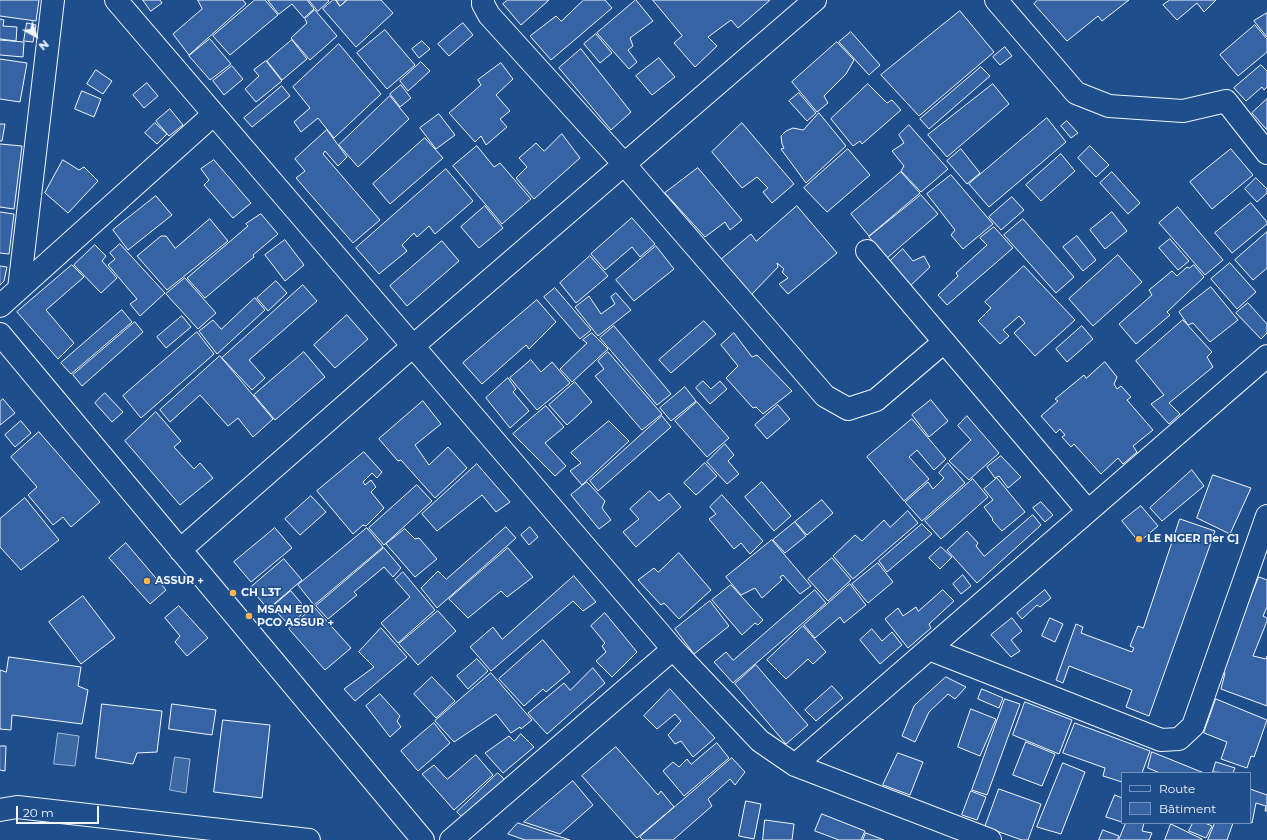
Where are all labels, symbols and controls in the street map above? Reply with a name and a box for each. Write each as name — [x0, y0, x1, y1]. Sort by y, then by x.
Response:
north arrow — [16, 16, 56, 56]
text: N — [36, 37, 52, 53]
place label: LE NIGER [1er C] — [1147, 532, 1239, 546]
marker: LE NIGER [1er C] — [1134, 534, 1144, 544]
place label: ASSUR + — [155, 574, 204, 588]
marker: ASSUR + — [142, 576, 152, 586]
place label: CH L3T — [241, 586, 281, 600]
marker: CH L3T — [228, 588, 238, 598]
place label: MSAN E01 PCO ASSUR + — [257, 603, 334, 629]
marker: MSAN E01 PCO ASSUR + — [244, 611, 254, 621]
legend — [1121, 772, 1251, 824]
text: Route — [1159, 781, 1195, 796]
scale bar — [18, 798, 101, 824]
text: Bâtiment — [1159, 801, 1216, 816]
text: 20 m — [23, 805, 54, 820]

